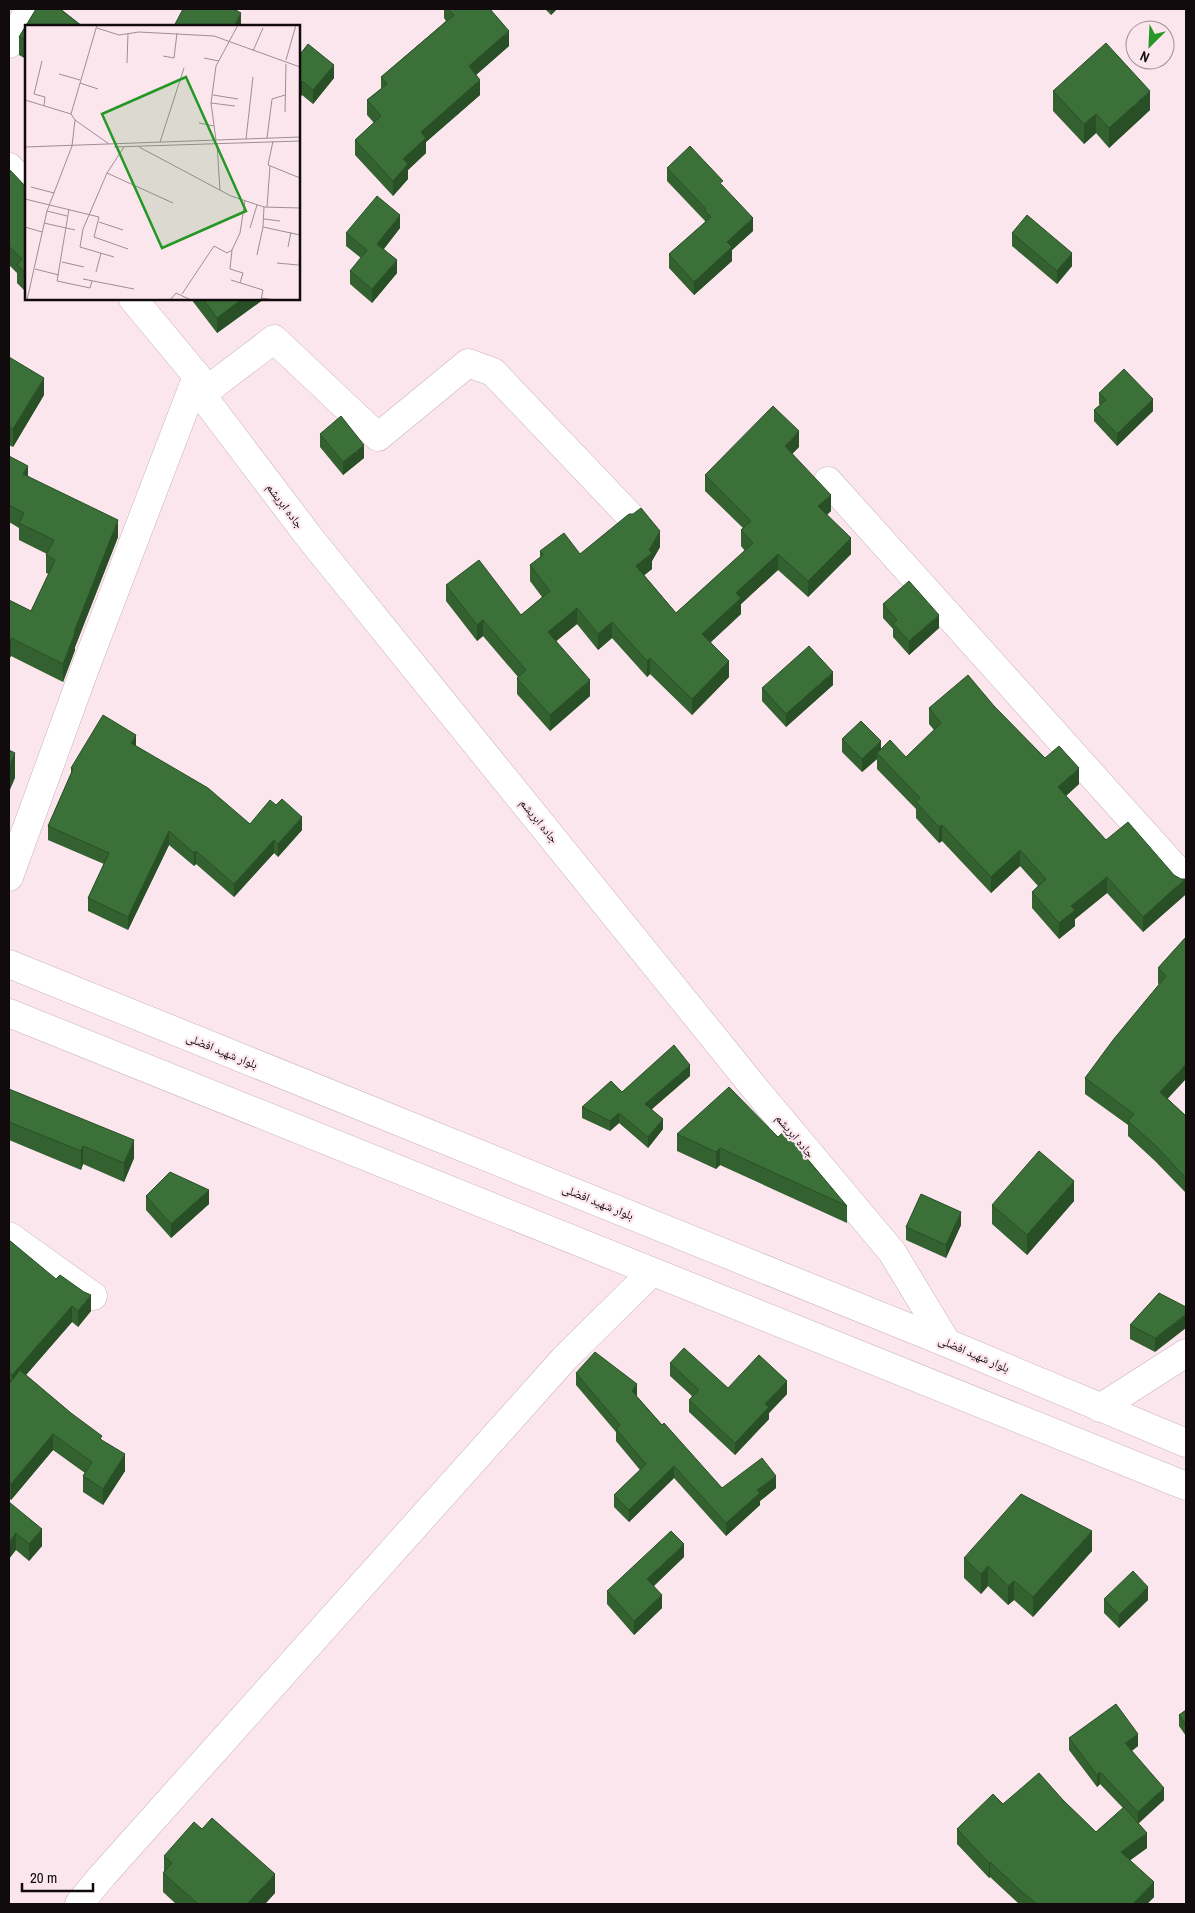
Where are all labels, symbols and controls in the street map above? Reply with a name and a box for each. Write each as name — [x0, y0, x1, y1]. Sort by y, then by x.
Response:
north arrow — [1125, 20, 1175, 70]
inset map — [25, 25, 300, 300]
text: N — [1137, 47, 1152, 67]
street label: جاده ابریشم — [263, 480, 307, 532]
street label: جاده ابریشم — [516, 795, 562, 847]
street label: بلوار شهید افضلی — [184, 1029, 260, 1073]
street label: جاده ابریشم — [772, 1111, 818, 1162]
street label: بلوار شهید افضلی — [560, 1180, 636, 1224]
street label: بلوار شهید افضلی — [936, 1332, 1012, 1376]
scale bar — [22, 1860, 94, 1892]
text: 20 m — [30, 1867, 57, 1888]

